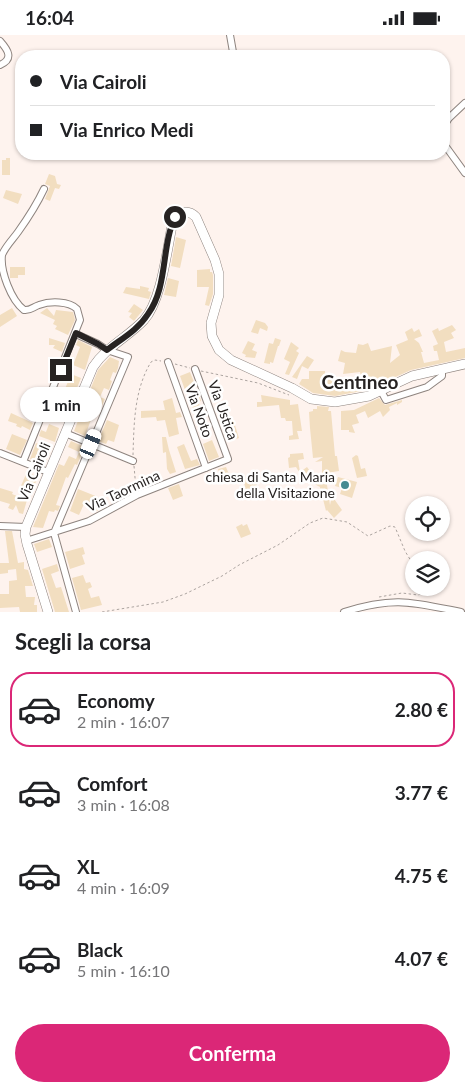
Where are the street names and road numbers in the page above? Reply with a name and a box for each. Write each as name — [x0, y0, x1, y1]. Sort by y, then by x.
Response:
street label: Via Ustica — [205, 378, 242, 442]
street label: Via Noto — [182, 382, 217, 439]
street label: Via Cairoli — [14, 440, 54, 504]
street label: Via Taormina — [83, 466, 162, 515]

